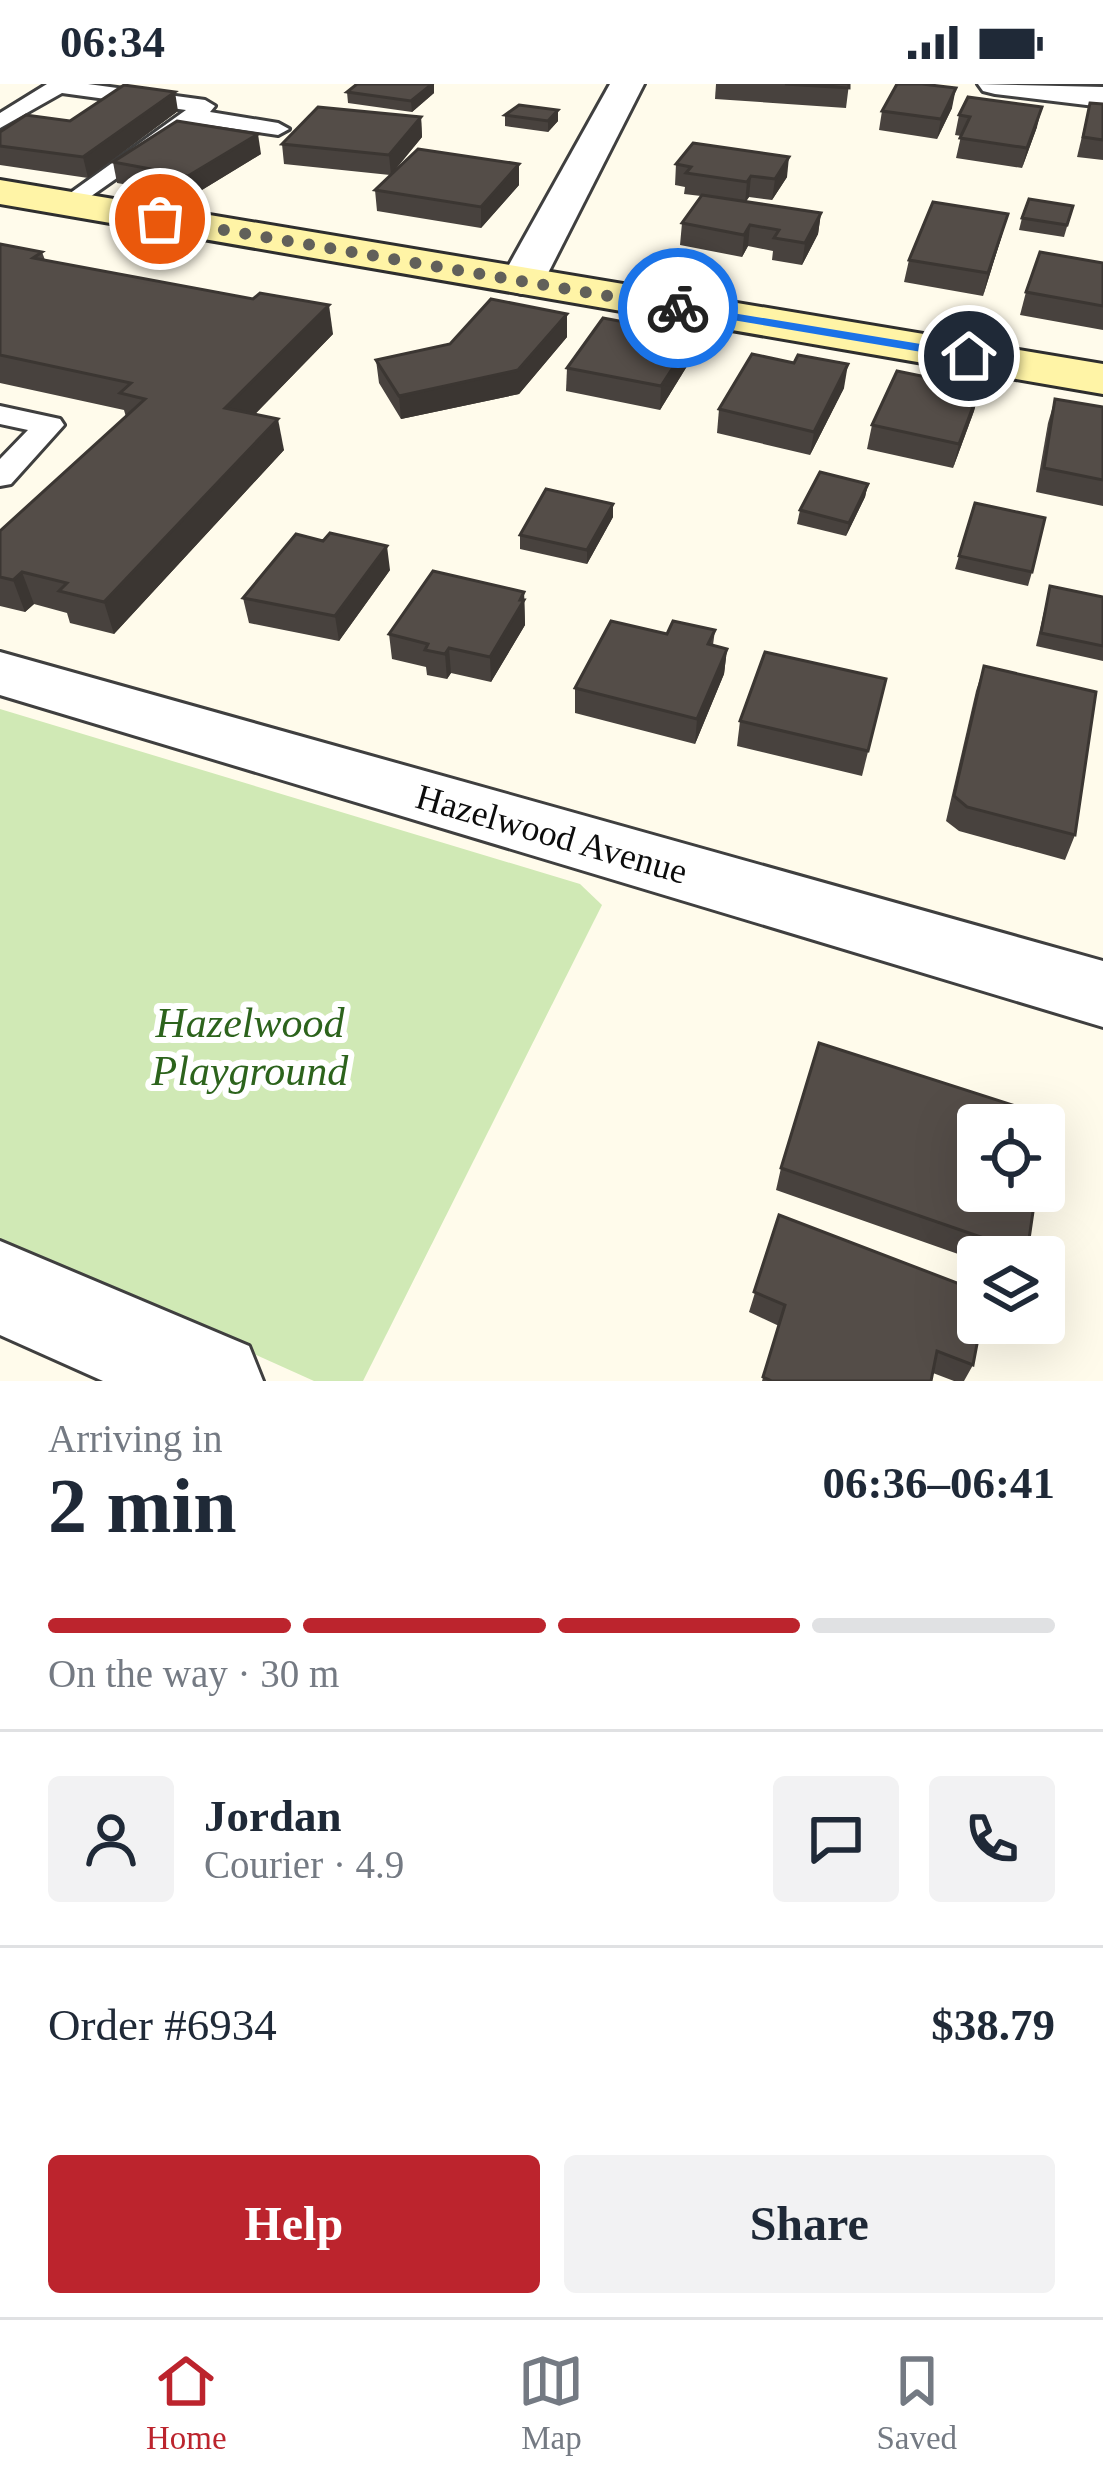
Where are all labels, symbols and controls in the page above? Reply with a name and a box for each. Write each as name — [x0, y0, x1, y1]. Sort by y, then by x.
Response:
text: 06:34 — [60, 17, 165, 67]
pin — [109, 168, 211, 270]
icon: bag — [127, 186, 193, 252]
courier — [618, 248, 738, 368]
icon: bike — [645, 275, 711, 341]
pin — [918, 305, 1020, 407]
icon: home — [936, 323, 1002, 389]
street label: Hazelwood Avenue — [412, 776, 692, 892]
park label: Hazelwood Playground — [151, 1000, 349, 1094]
map controls — [957, 1104, 1065, 1344]
button: locate — [957, 1104, 1065, 1212]
button: layers — [957, 1236, 1065, 1344]
text: Arriving in — [48, 1417, 222, 1460]
text: 06:36–06:41 — [823, 1458, 1055, 1508]
text: 2 min — [48, 1462, 237, 1549]
text: On the way · 30 m — [48, 1652, 339, 1695]
button: person — [48, 1776, 174, 1902]
button: chat — [773, 1776, 899, 1902]
button: phone — [929, 1776, 1055, 1902]
text: Jordan — [204, 1791, 342, 1841]
text: Courier · 4.9 — [204, 1843, 404, 1886]
text: Order #6934 — [48, 2000, 277, 2050]
text: $38.79 — [931, 2000, 1055, 2050]
button: Help — [48, 2155, 540, 2293]
button: Share — [564, 2155, 1055, 2293]
tab: Home — [146, 2348, 227, 2457]
tab: Map — [518, 2348, 584, 2457]
tab: Saved — [876, 2348, 957, 2457]

